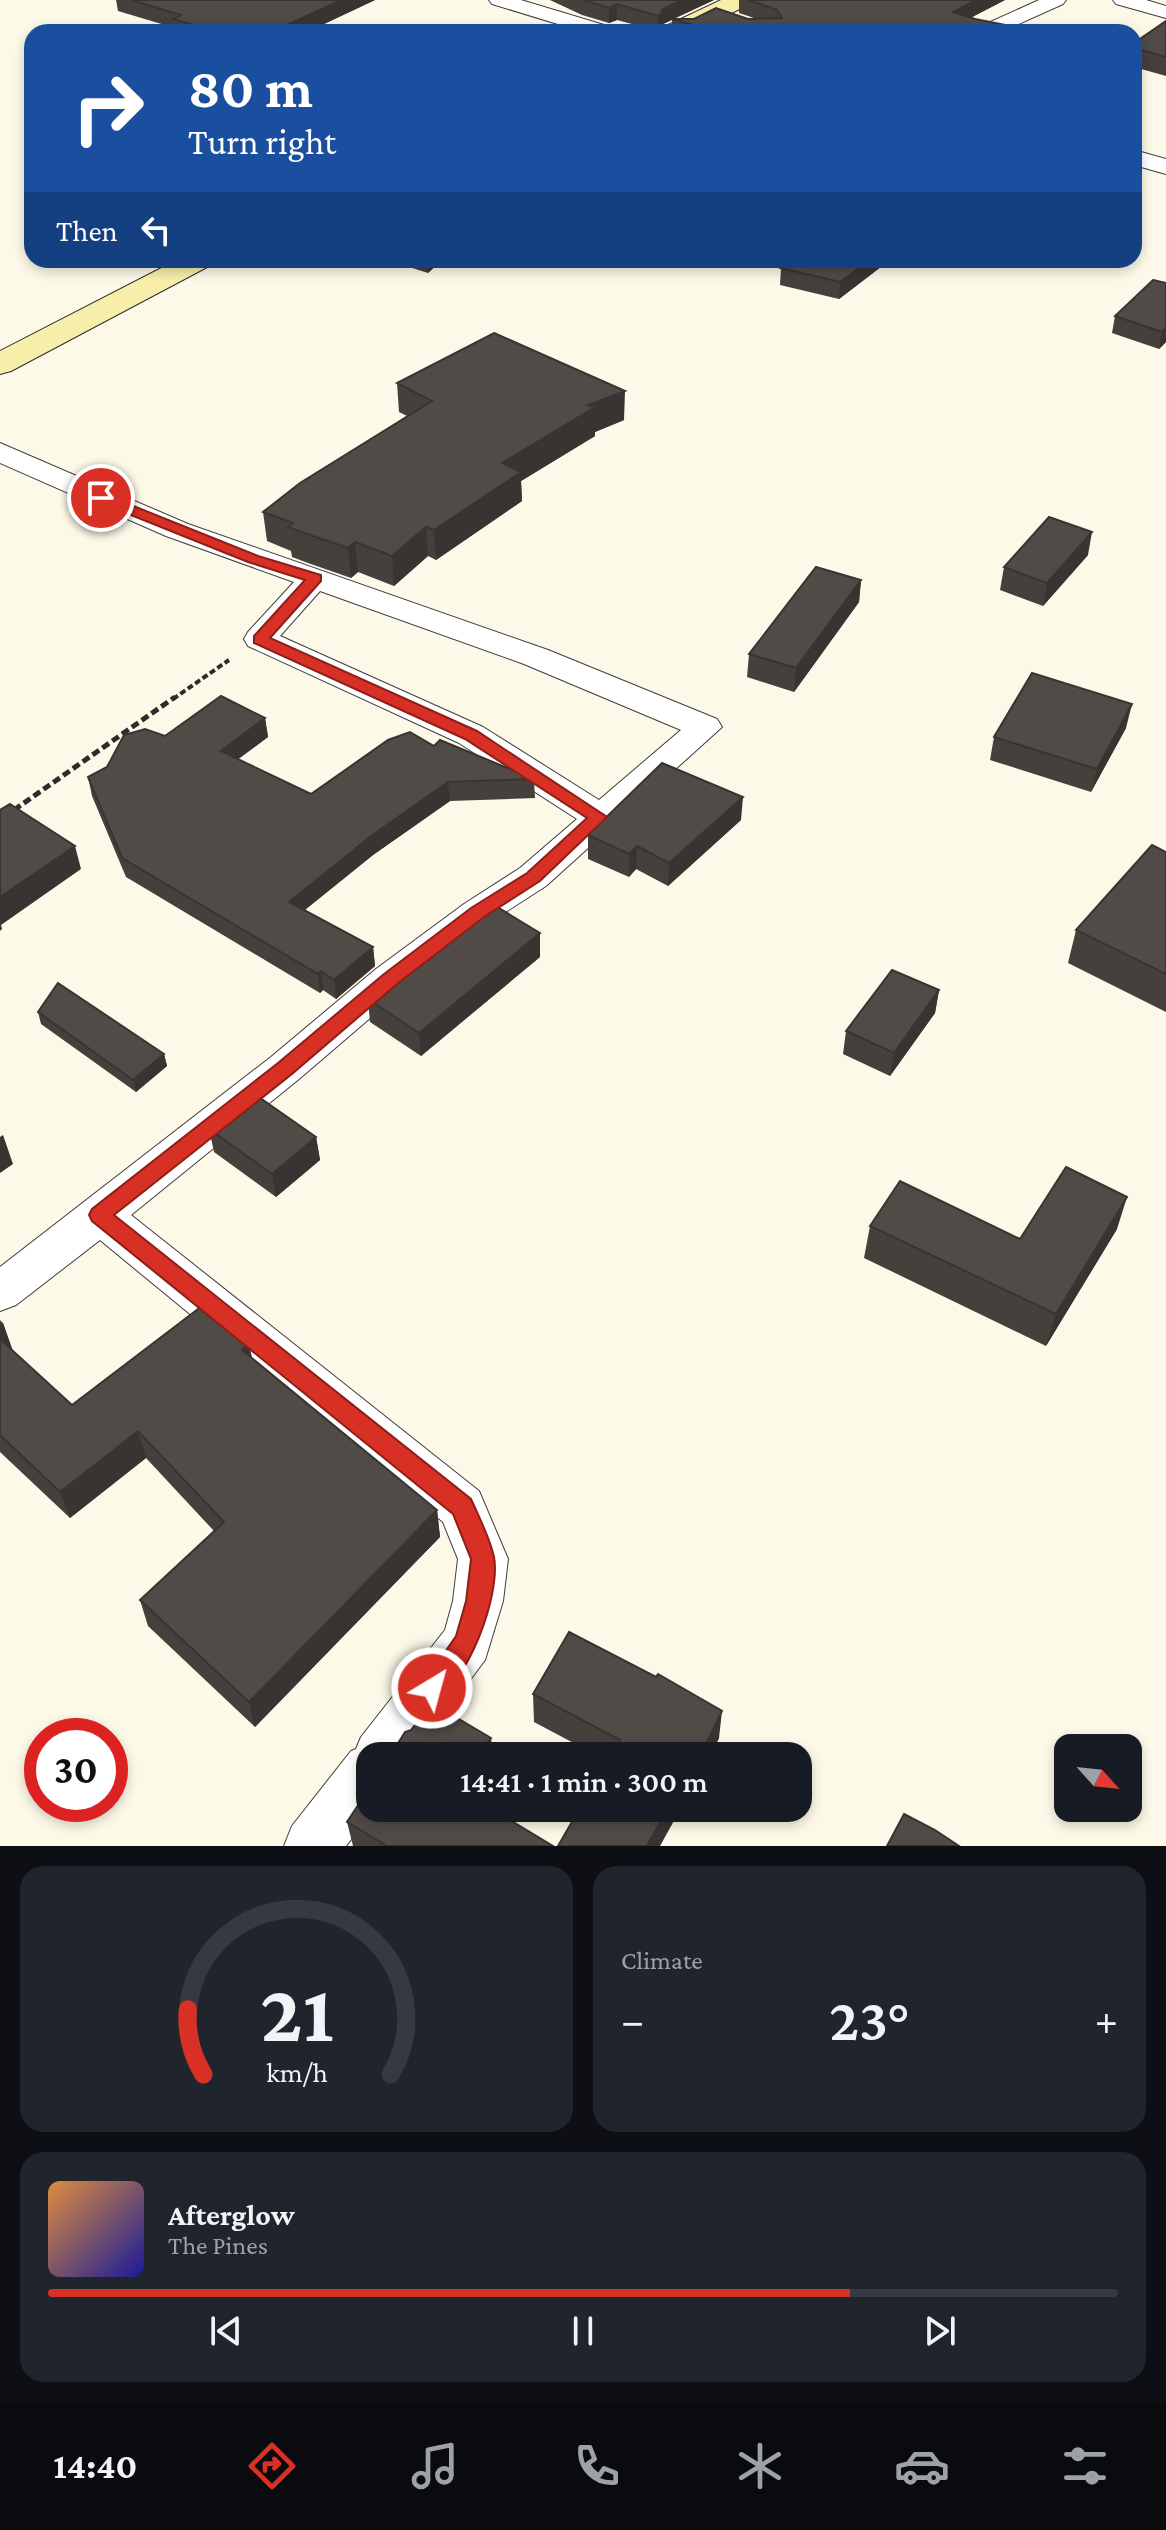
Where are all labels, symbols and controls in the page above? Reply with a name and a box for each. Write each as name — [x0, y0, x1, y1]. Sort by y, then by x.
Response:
icon: right — [56, 56, 160, 160]
text: 80 m — [188, 57, 313, 119]
text: Turn right — [188, 122, 336, 162]
icon: left — [134, 208, 178, 252]
text: Then — [56, 214, 118, 247]
pin — [67, 464, 135, 532]
icon: arrive — [79, 476, 123, 520]
position arrow — [390, 1646, 474, 1730]
speed limit sign: 30 — [24, 1718, 128, 1822]
north arrow — [1054, 1734, 1142, 1822]
map controls — [1054, 1734, 1142, 1822]
text: 14:41 · 1 min · 300 m — [460, 1765, 708, 1798]
text: Climate — [621, 1946, 703, 1975]
text: 21 — [260, 1966, 333, 2059]
text: 23° — [829, 1986, 910, 2053]
text: − — [621, 1996, 644, 2044]
text: + — [1095, 1996, 1118, 2044]
text: km/h — [266, 2056, 327, 2088]
text: Afterglow — [168, 2198, 295, 2231]
text: The Pines — [168, 2231, 268, 2260]
icon: previous — [204, 2309, 248, 2353]
icon: pause — [561, 2309, 605, 2353]
icon: next — [918, 2309, 962, 2353]
icon: directions — [244, 2438, 300, 2494]
icon: music — [407, 2438, 463, 2494]
icon: phone — [569, 2438, 625, 2494]
icon: climate — [732, 2438, 788, 2494]
icon: car — [894, 2438, 950, 2494]
icon: filters — [1057, 2438, 1113, 2494]
text: 14:40 — [53, 2446, 137, 2486]

